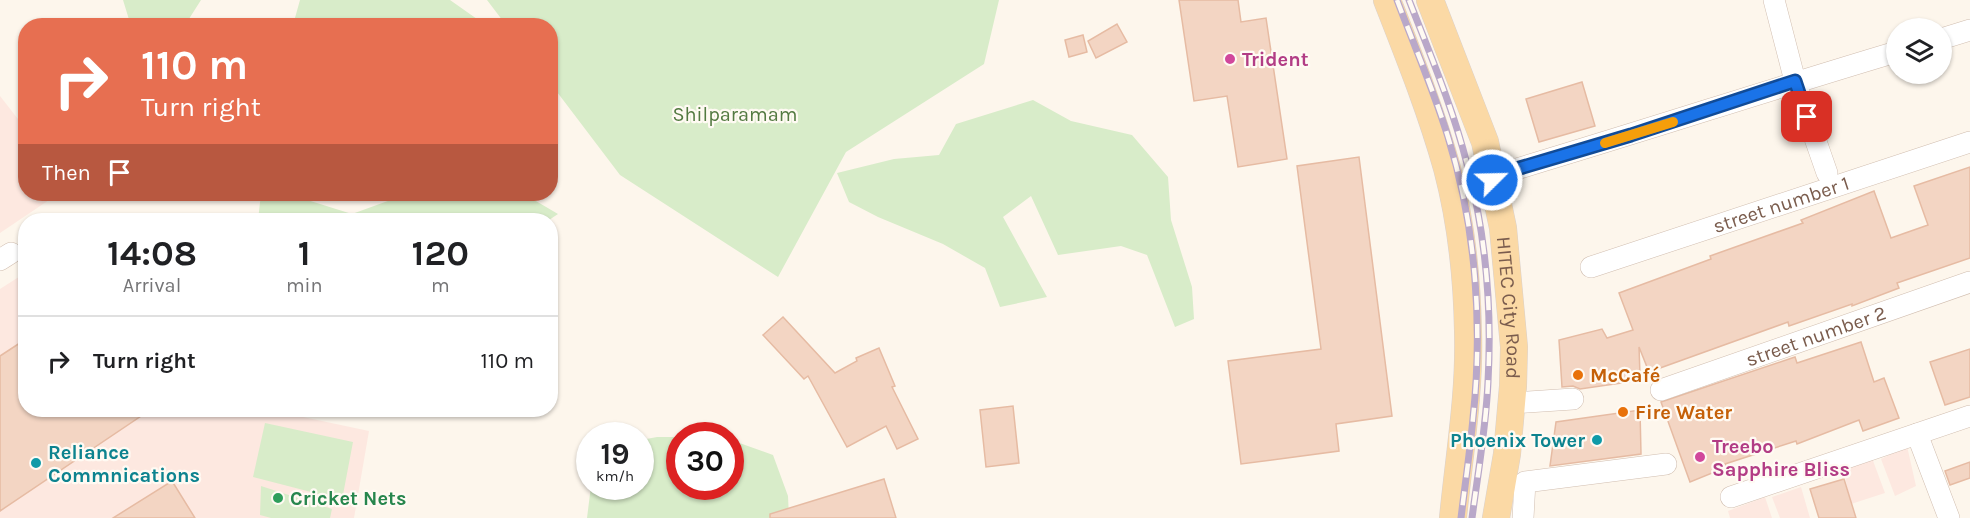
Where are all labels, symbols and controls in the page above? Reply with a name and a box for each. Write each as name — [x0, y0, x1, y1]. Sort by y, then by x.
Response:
map controls — [1886, 18, 1952, 84]
button: layers — [1886, 18, 1952, 84]
text: 110 m — [141, 40, 248, 90]
icon: right — [42, 42, 120, 120]
place label: Trident — [1242, 48, 1309, 71]
marker: Trident — [1223, 52, 1237, 66]
text: Turn right — [141, 91, 261, 123]
pin — [1781, 91, 1832, 142]
icon: arrive — [1790, 100, 1823, 133]
park label: Shilparamam — [672, 103, 798, 126]
position arrow — [1460, 148, 1524, 212]
icon: arrive — [103, 156, 136, 189]
text: Then — [42, 160, 91, 186]
street label: street number 1 — [1710, 172, 1852, 238]
text: 14:08 — [107, 232, 197, 274]
text: 1 — [298, 232, 311, 274]
text: 120 — [412, 232, 469, 274]
street label: HITEC City Road — [1492, 235, 1525, 379]
text: Arrival — [123, 274, 181, 297]
text: min — [286, 274, 323, 297]
text: m — [431, 274, 450, 297]
street label: street number 2 — [1743, 301, 1889, 371]
icon: right — [42, 345, 75, 378]
text: Turn right — [93, 348, 196, 374]
text: 110 m — [481, 348, 534, 374]
place label: McCafé — [1590, 364, 1660, 387]
marker: McCafé — [1571, 368, 1585, 382]
place label: Fire Water — [1635, 401, 1732, 424]
marker: Fire Water — [1616, 405, 1630, 419]
speed limit sign: 30 — [666, 422, 744, 500]
place label: Phoenix Tower — [1450, 429, 1585, 452]
marker: Phoenix Tower — [1590, 433, 1604, 447]
place label: Treebo Sapphire Bliss — [1712, 435, 1850, 481]
text: 19 — [600, 436, 629, 472]
place label: Reliance Commnications — [48, 441, 200, 487]
marker: Treebo Sapphire Bliss — [1693, 450, 1707, 464]
marker: Reliance Commnications — [29, 456, 43, 470]
text: km/h — [596, 467, 634, 485]
place label: Cricket Nets — [290, 487, 406, 510]
marker: Cricket Nets — [271, 491, 285, 505]

